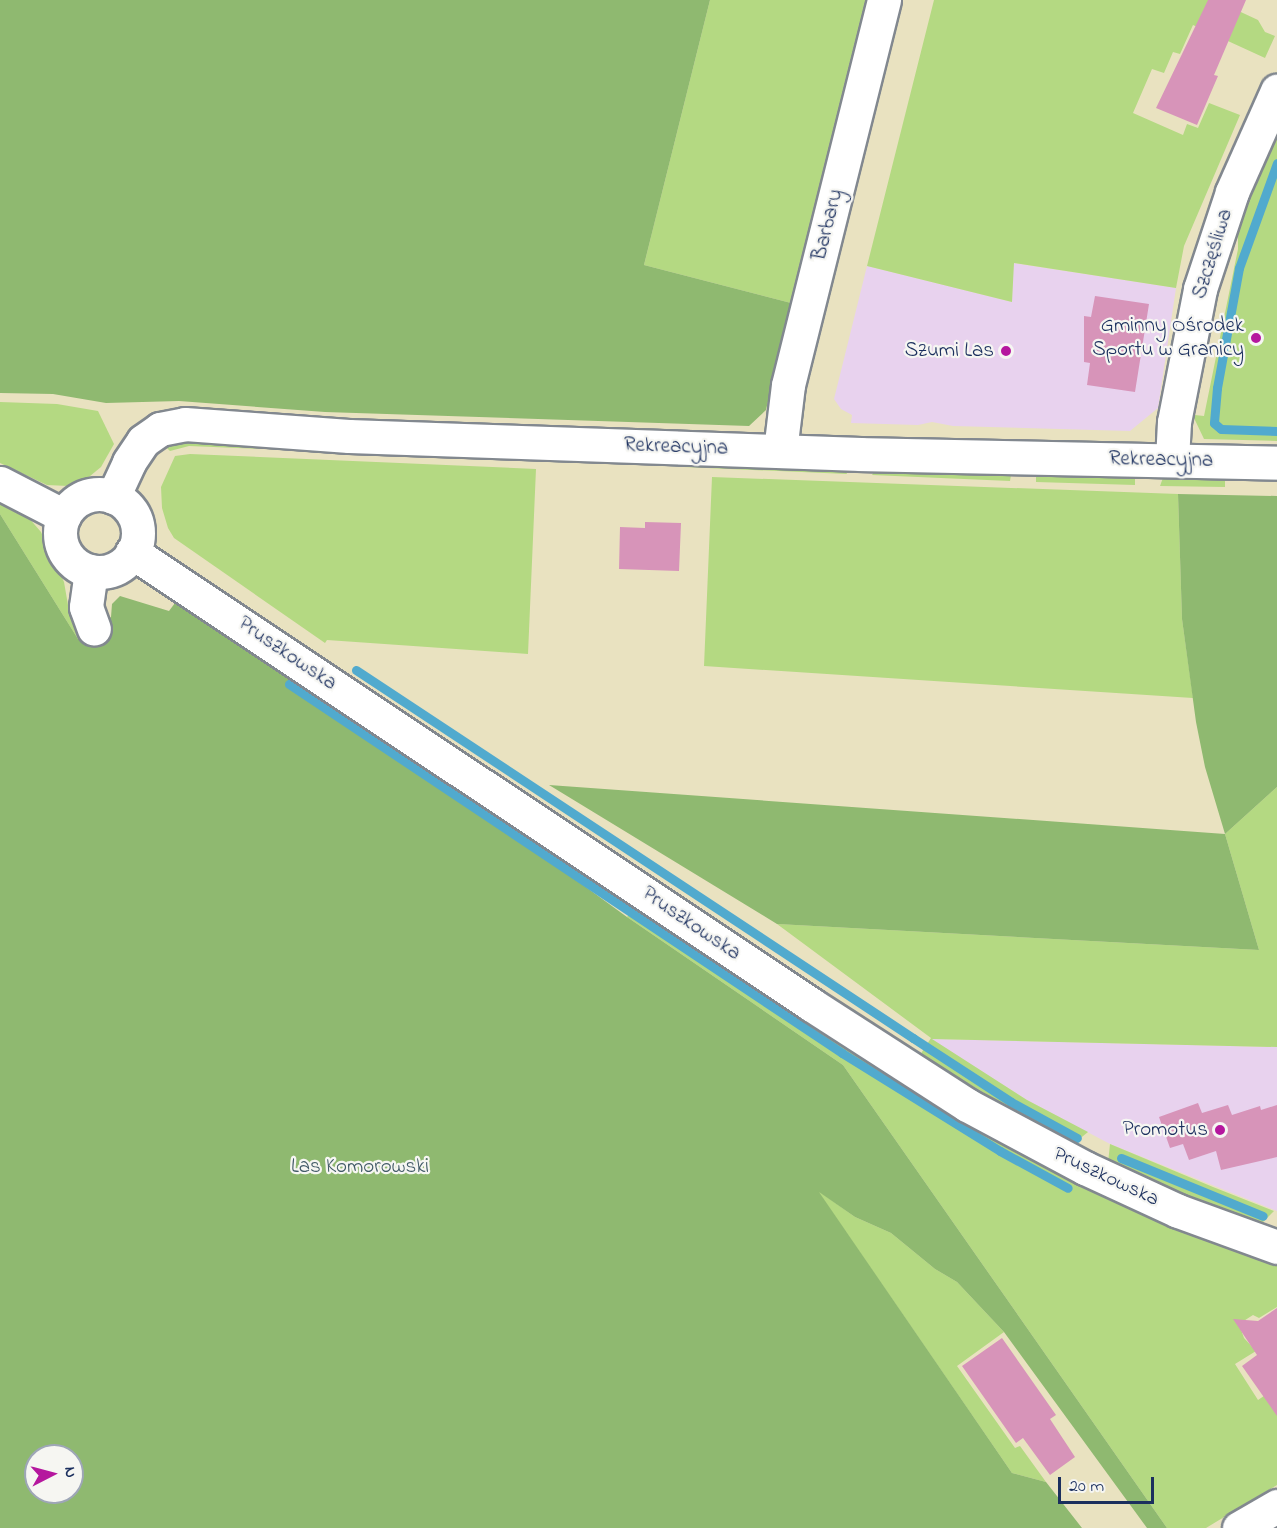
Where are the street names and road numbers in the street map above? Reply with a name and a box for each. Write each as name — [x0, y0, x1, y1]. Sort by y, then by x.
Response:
street label: Barbary — [807, 187, 849, 263]
street label: Szczęśliwa — [1187, 206, 1239, 302]
street label: Rekreacyjna — [623, 433, 729, 461]
street label: Rekreacyjna — [1109, 446, 1213, 474]
street label: Pruszkowska — [233, 612, 341, 696]
street label: Pruszkowska — [637, 882, 745, 966]
street label: Pruszkowska — [1049, 1141, 1163, 1213]

